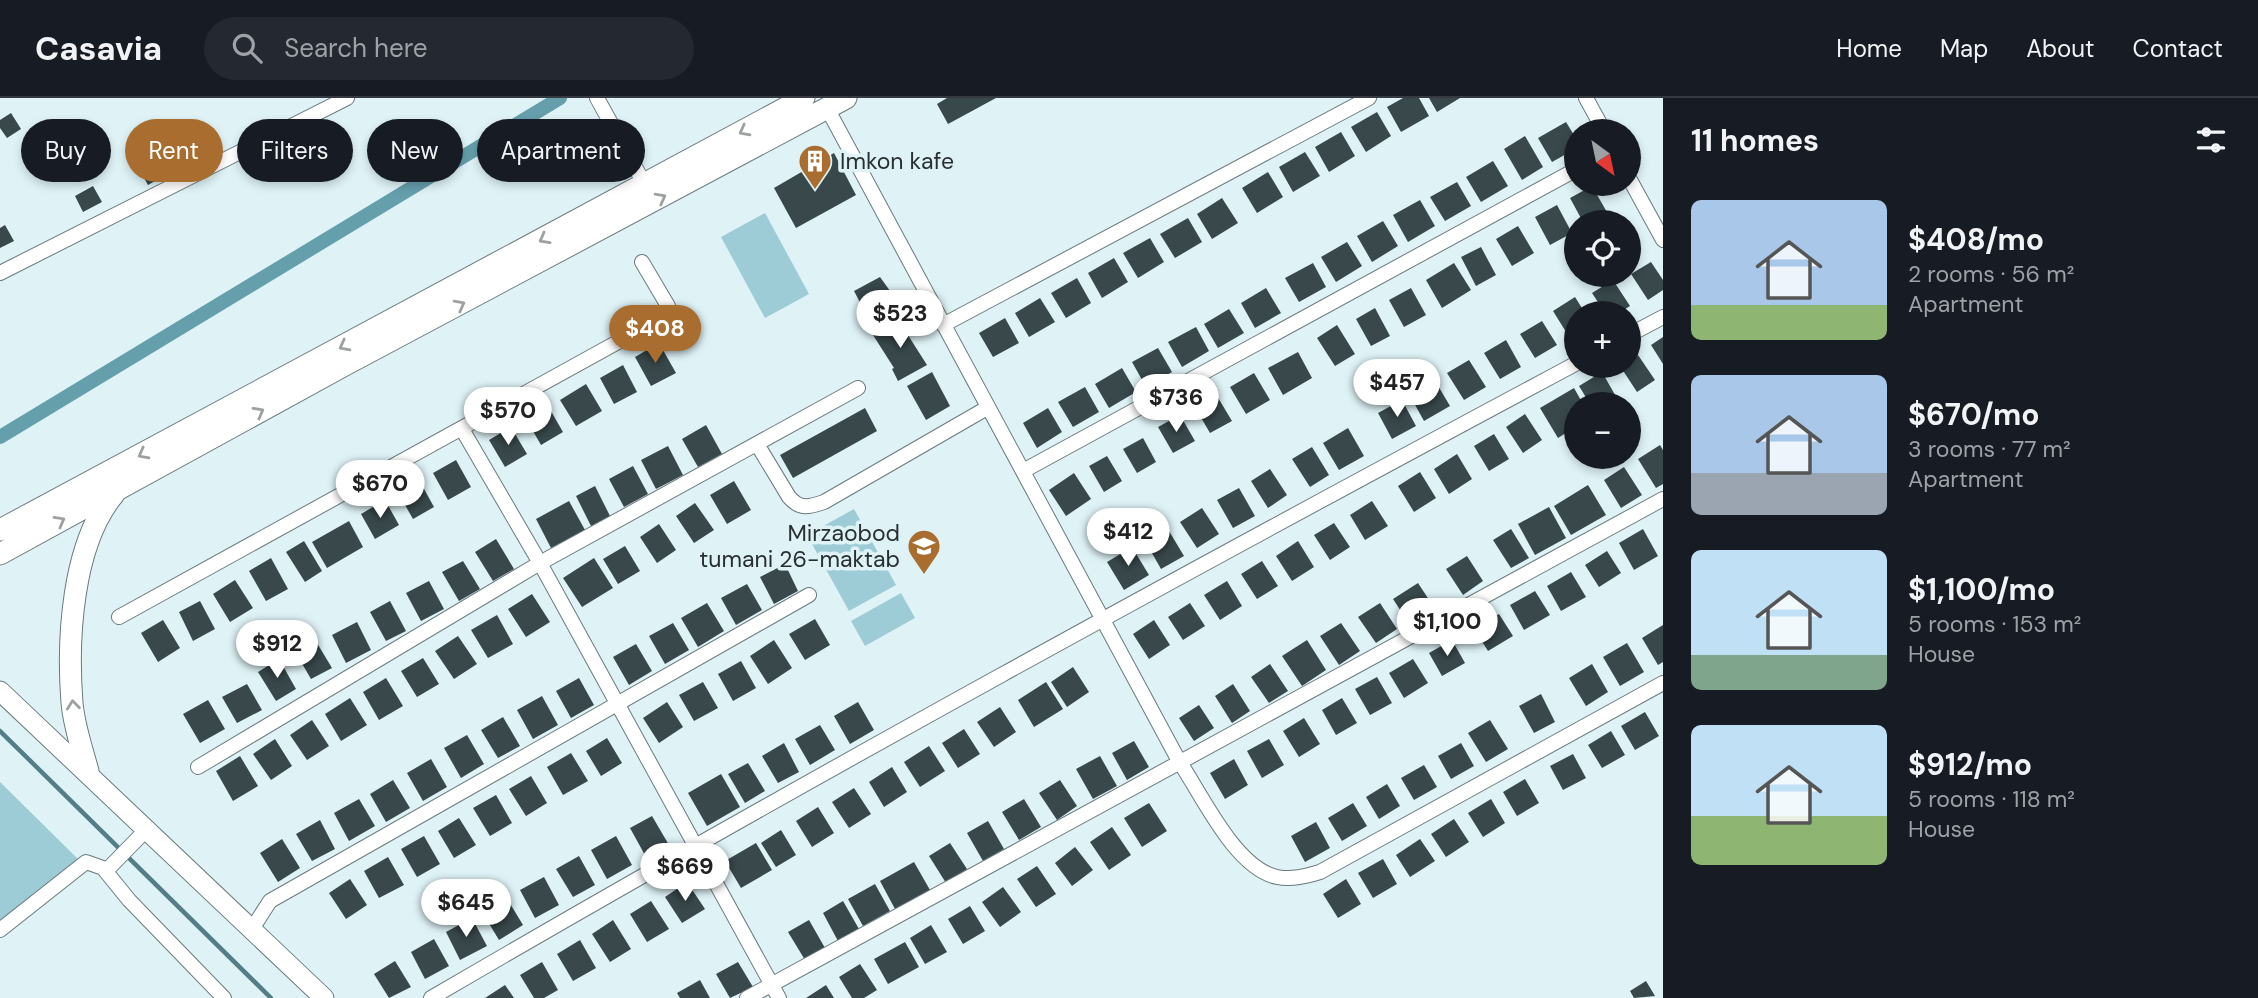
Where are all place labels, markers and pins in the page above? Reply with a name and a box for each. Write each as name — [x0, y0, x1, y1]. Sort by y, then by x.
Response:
building icon: Imkon kafe — [796, 142, 834, 191]
place label: Imkon kafe — [840, 146, 954, 176]
pin: $523 — [859, 290, 941, 350]
pin: $408 — [614, 306, 696, 365]
pin: $457 — [1356, 360, 1438, 419]
pin: $736 — [1135, 374, 1217, 434]
pin: $570 — [467, 388, 549, 447]
pin: $670 — [339, 460, 421, 520]
pin: $412 — [1087, 508, 1169, 568]
place label: Mirzaobod tumani 26-maktab — [699, 518, 900, 574]
school or university icon: Mirzaobod tumani 26-maktab — [905, 527, 943, 576]
pin: $1,100 — [1390, 598, 1504, 658]
pin: $912 — [236, 620, 318, 680]
pin: $669 — [644, 844, 726, 903]
pin: $645 — [425, 880, 507, 939]

